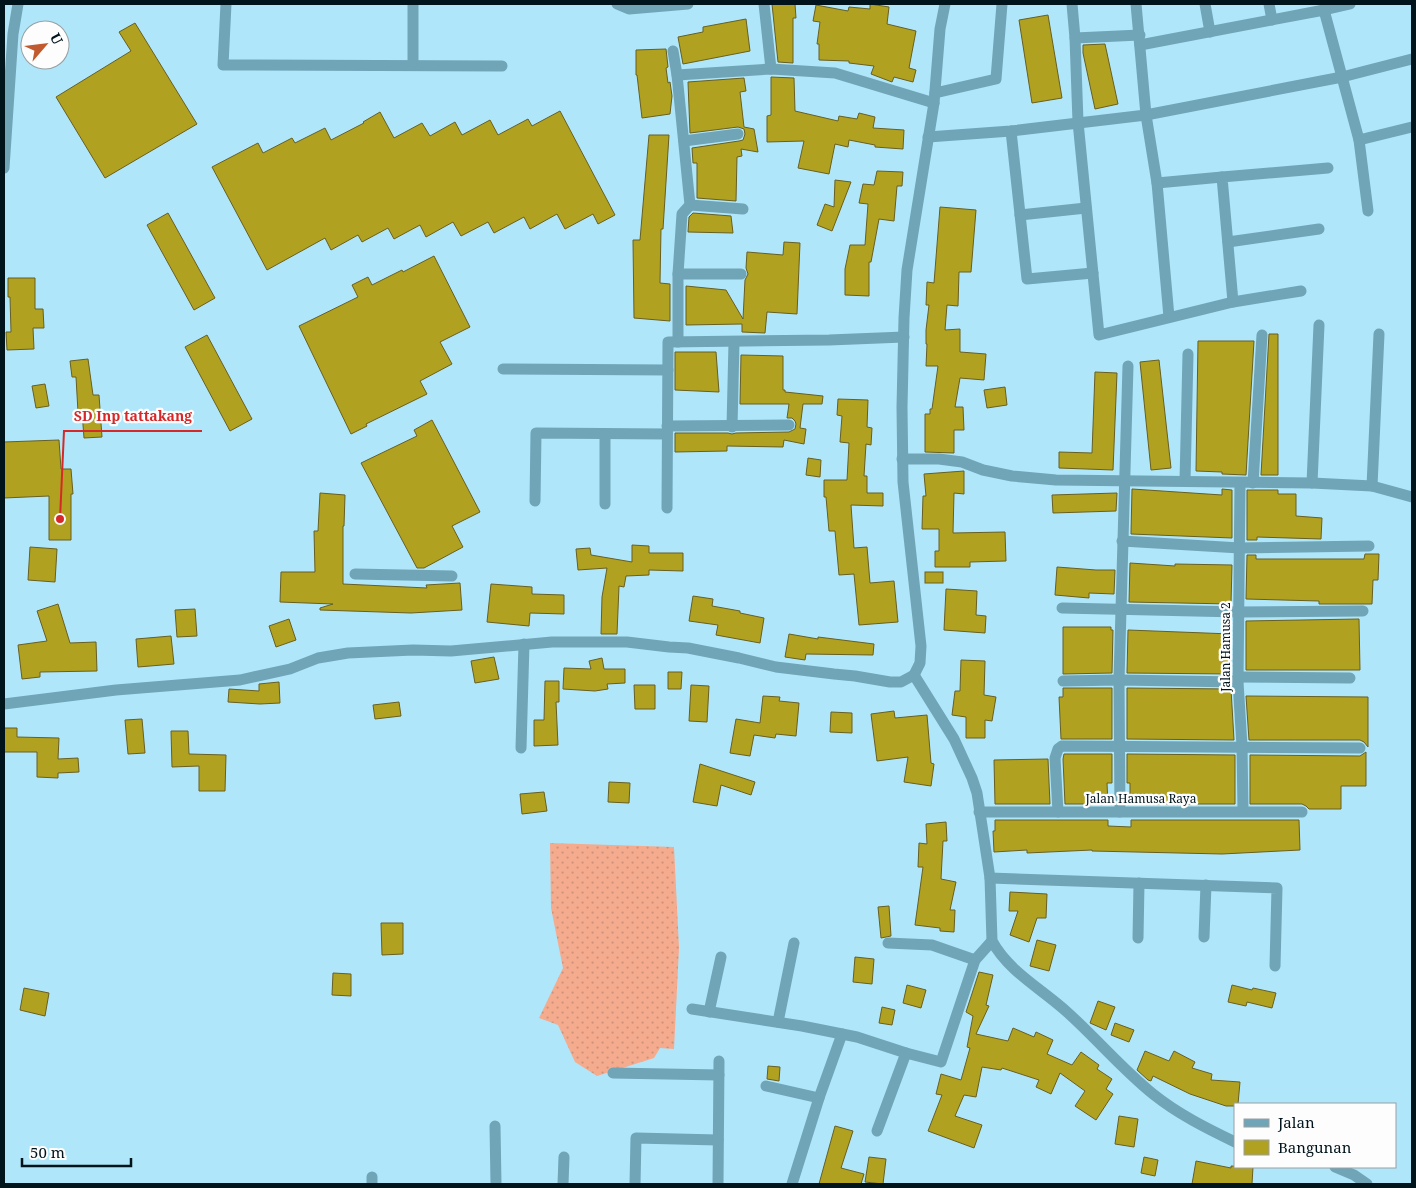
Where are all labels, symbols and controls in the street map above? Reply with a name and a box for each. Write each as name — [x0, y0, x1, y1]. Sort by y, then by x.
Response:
north arrow — [20, 20, 70, 70]
text: U — [46, 30, 68, 48]
callout: SD Inp tattakang — [64, 402, 202, 431]
text: SD Inp tattakang — [74, 406, 192, 425]
street label: Jalan Hamusa 2 — [1217, 602, 1234, 693]
street label: Jalan Hamusa Raya — [1085, 790, 1197, 807]
legend — [1234, 1103, 1396, 1168]
text: Jalan — [1277, 1112, 1315, 1132]
scale bar — [22, 1136, 131, 1168]
text: Bangunan — [1278, 1137, 1352, 1157]
text: 50 m — [30, 1142, 65, 1162]

